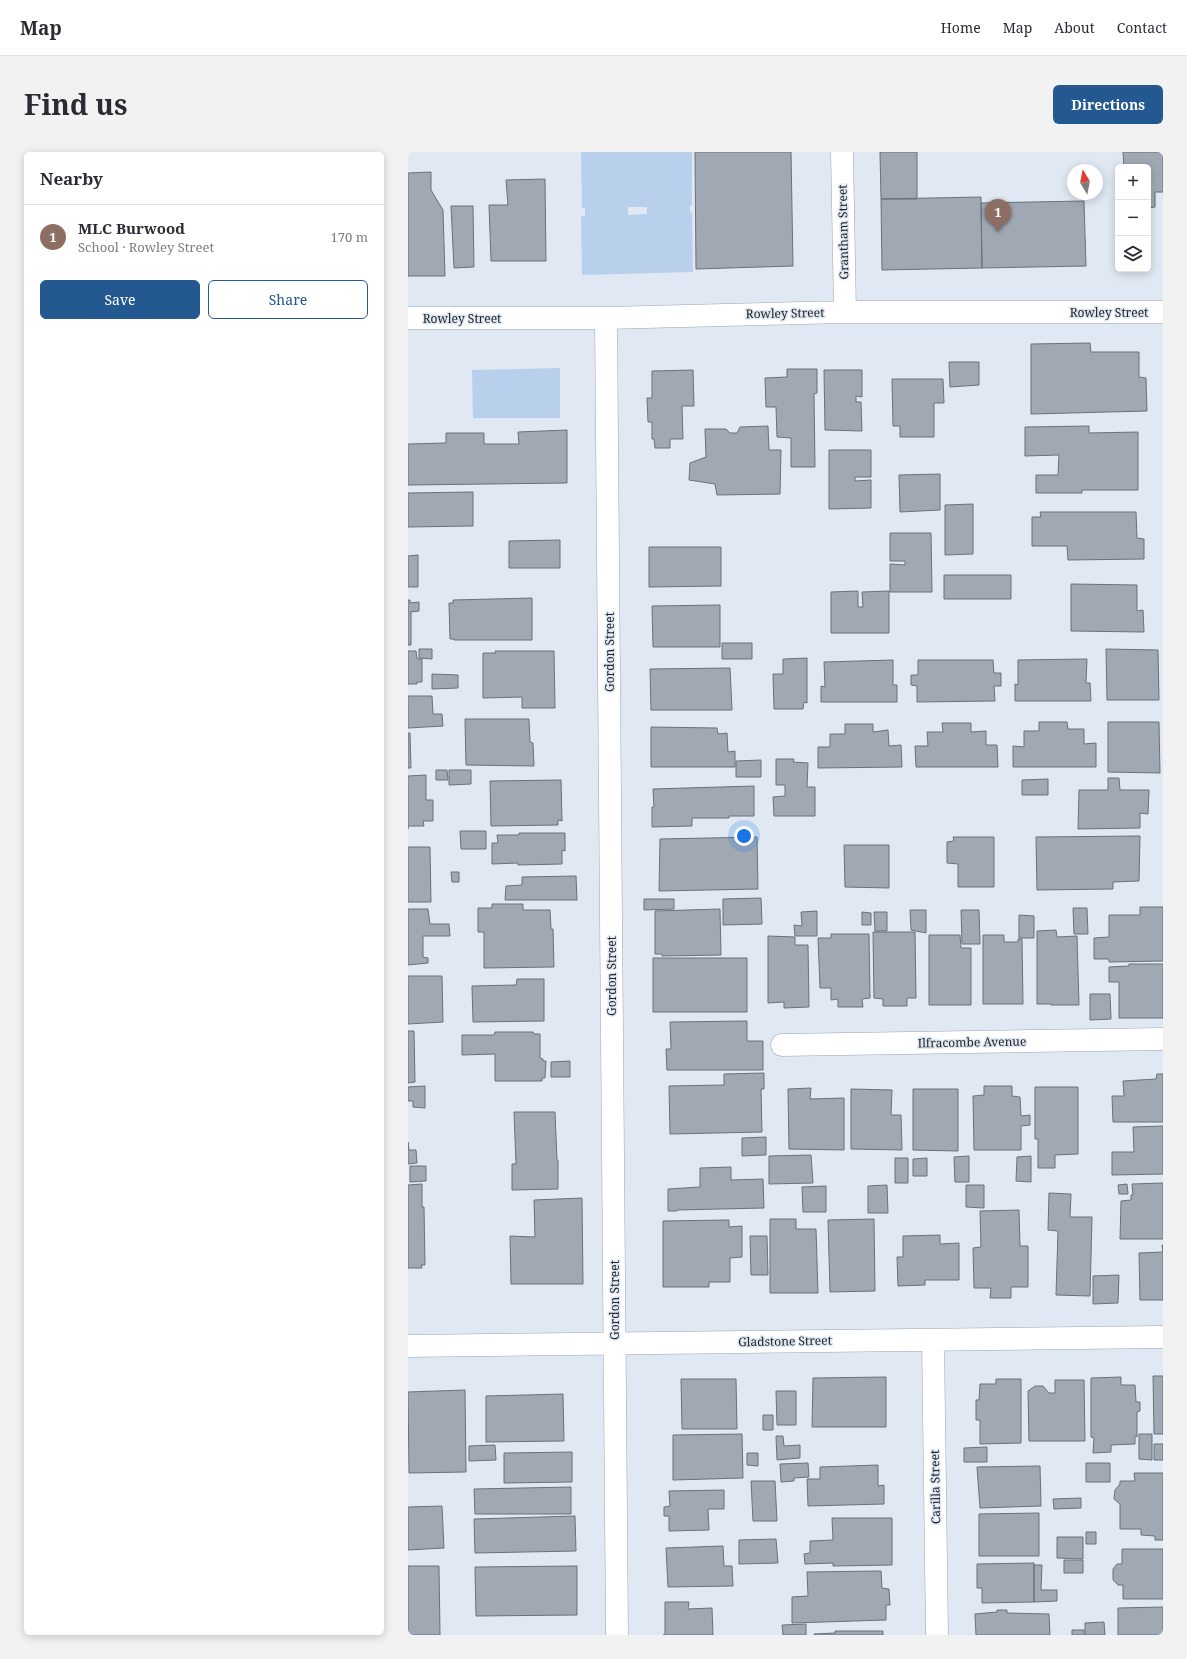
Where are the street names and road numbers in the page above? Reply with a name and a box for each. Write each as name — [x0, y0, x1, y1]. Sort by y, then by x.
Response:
street label: Grantham Street — [834, 184, 852, 280]
street label: Rowley Street — [746, 304, 824, 322]
street label: Rowley Street — [1070, 304, 1148, 321]
street label: Rowley Street — [423, 310, 501, 327]
street label: Gordon Street — [601, 612, 618, 692]
street label: Gordon Street — [603, 936, 620, 1016]
street label: Ilfracombe Avenue — [918, 1033, 1026, 1051]
street label: Gordon Street — [606, 1260, 623, 1340]
street label: Gladstone Street — [738, 1332, 832, 1350]
street label: Carilla Street — [926, 1450, 944, 1524]

